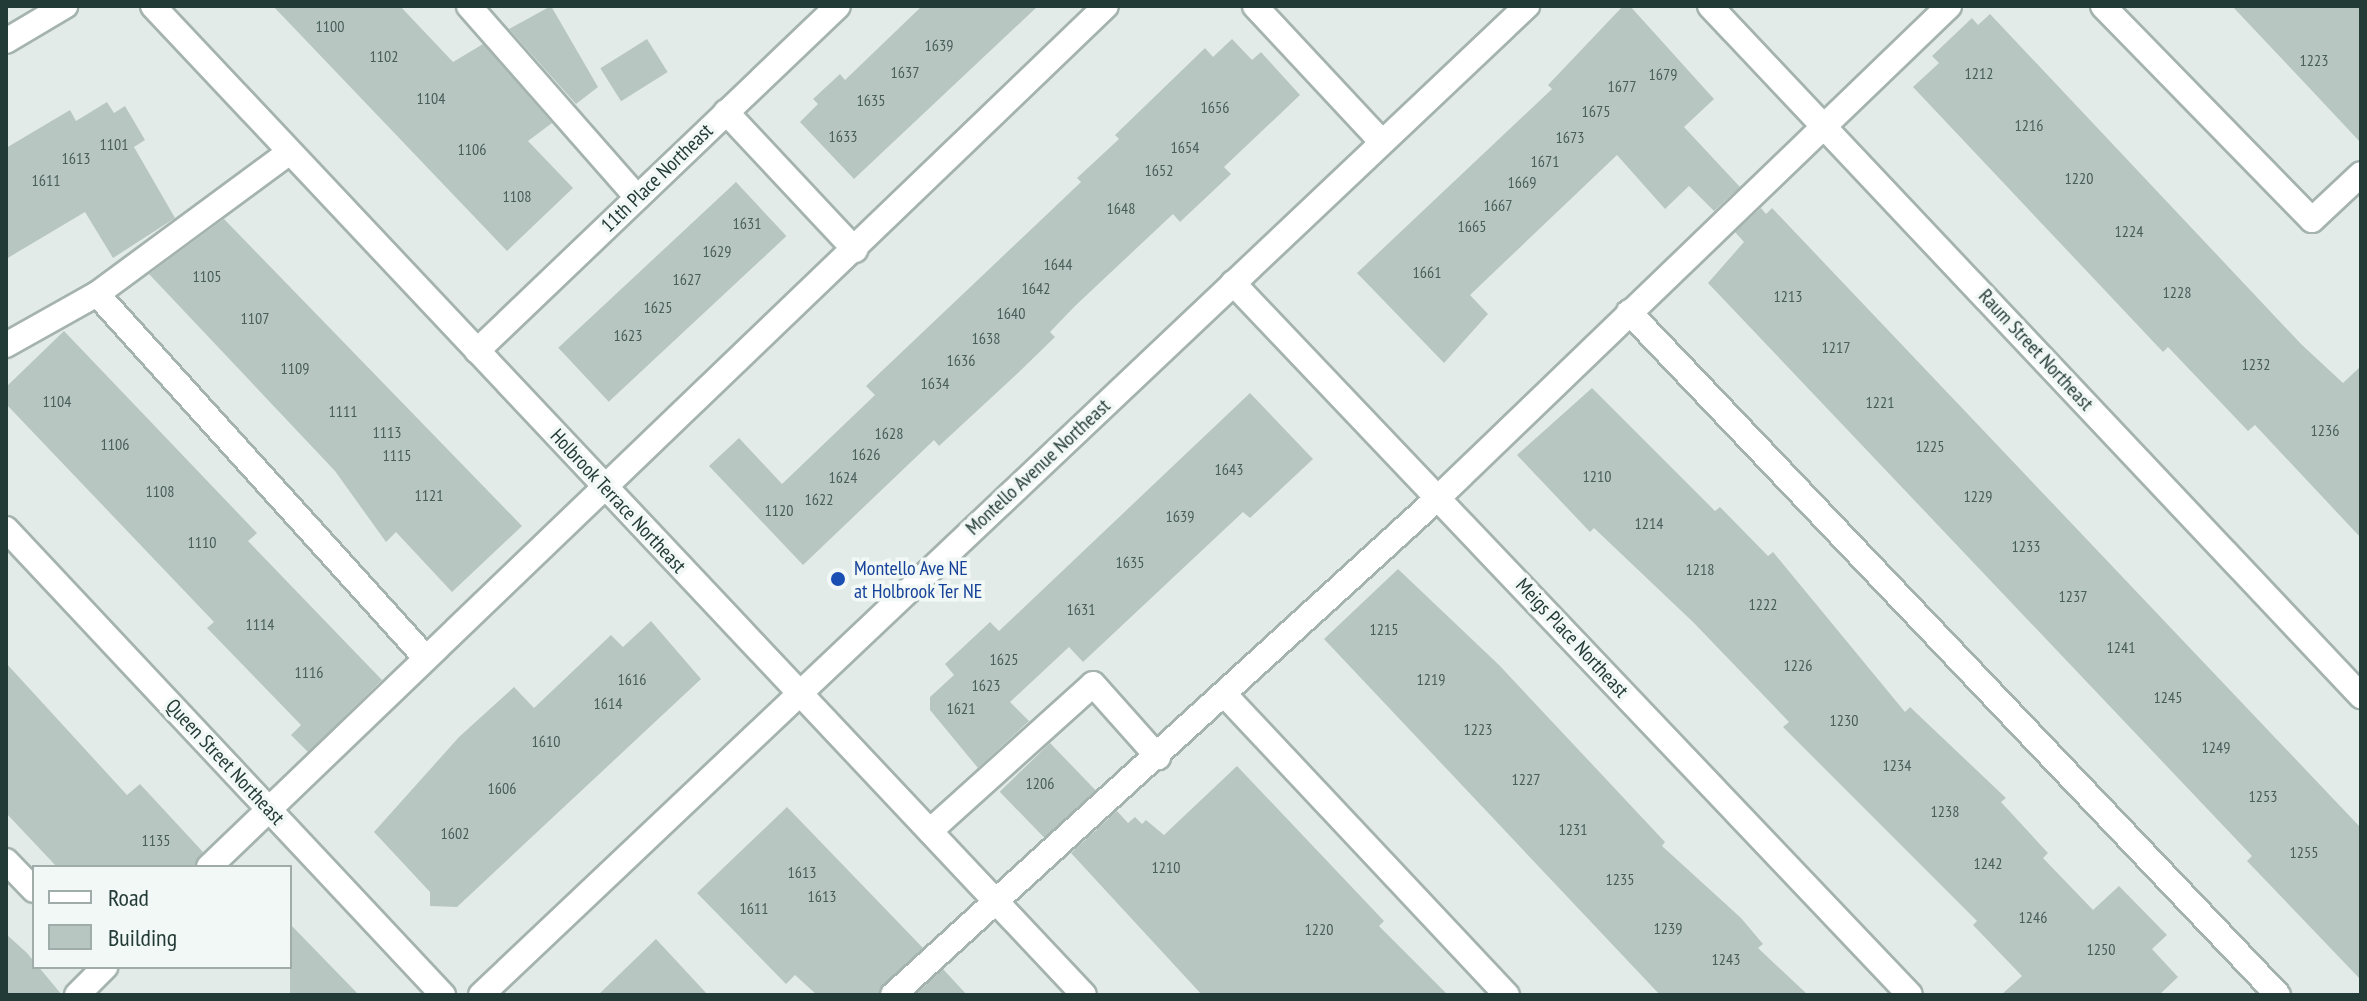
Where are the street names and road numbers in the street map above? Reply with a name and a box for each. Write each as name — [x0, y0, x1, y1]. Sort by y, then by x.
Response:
street label: 11th Place Northeast — [596, 119, 718, 237]
street label: Raum Street Northeast — [1974, 284, 2098, 416]
street label: Montello Avenue Northeast — [961, 394, 1115, 540]
street label: Holbrook Terrace Northeast — [545, 424, 691, 578]
street label: Meigs Place Northeast — [1511, 573, 1633, 703]
street label: Queen Street Northeast — [161, 694, 289, 830]

